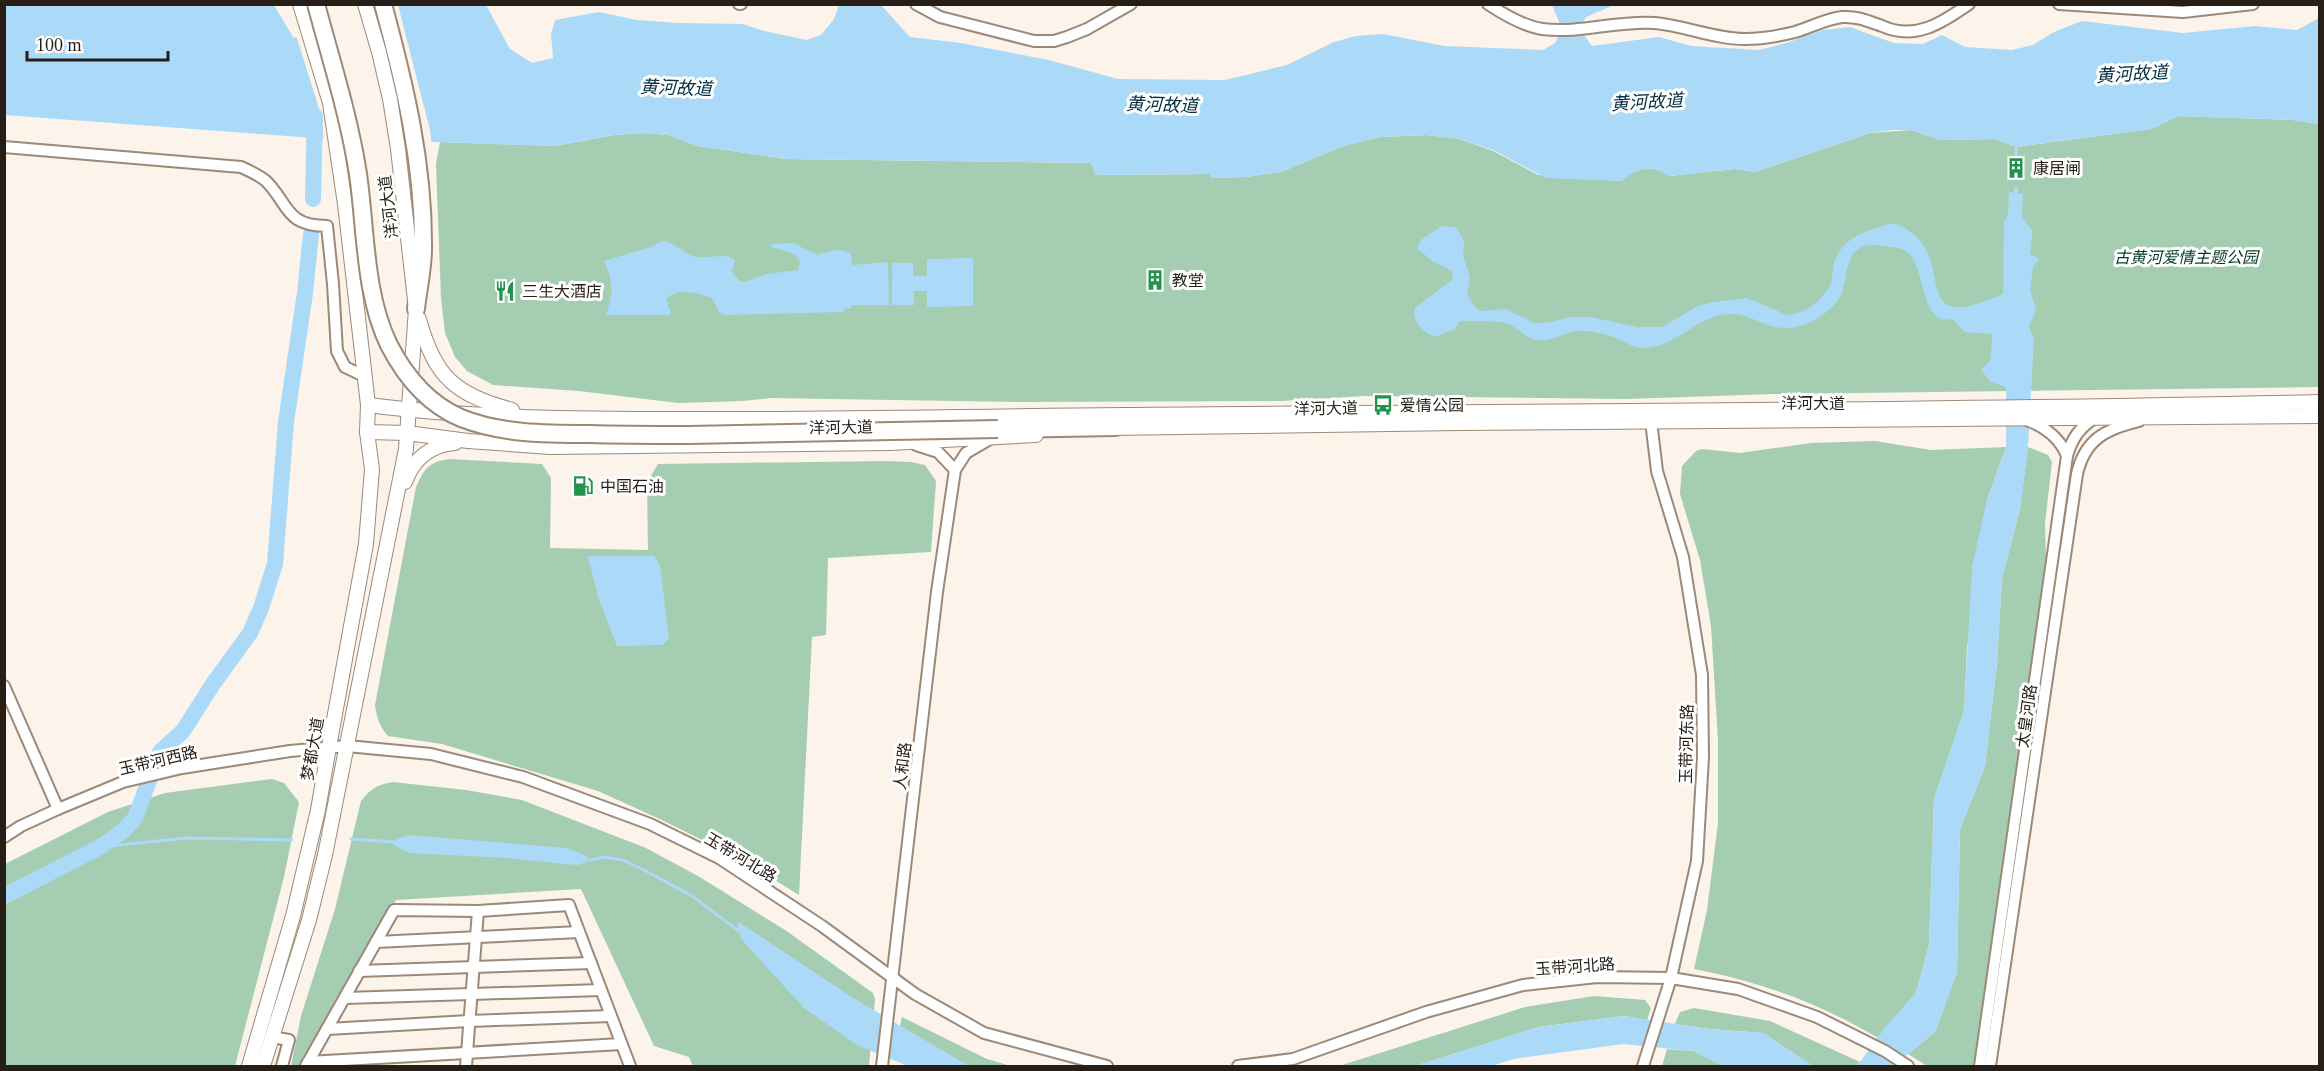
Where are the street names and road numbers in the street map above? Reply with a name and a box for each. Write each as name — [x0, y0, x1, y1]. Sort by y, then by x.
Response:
street label: 洋河大道 — [376, 174, 401, 240]
street label: 洋河大道 — [1781, 395, 1845, 412]
street label: 洋河大道 — [1294, 399, 1358, 418]
street label: 洋河大道 — [809, 418, 873, 437]
street label: 太皇河路 — [2014, 683, 2039, 749]
street label: 玉带河东路 — [1677, 704, 1696, 784]
street label: 梦都大道 — [299, 716, 326, 782]
street label: 人和路 — [891, 741, 914, 791]
street label: 玉带河西路 — [117, 743, 199, 778]
street label: 玉带河北路 — [702, 830, 779, 885]
street label: 玉带河北路 — [1535, 955, 1616, 978]

